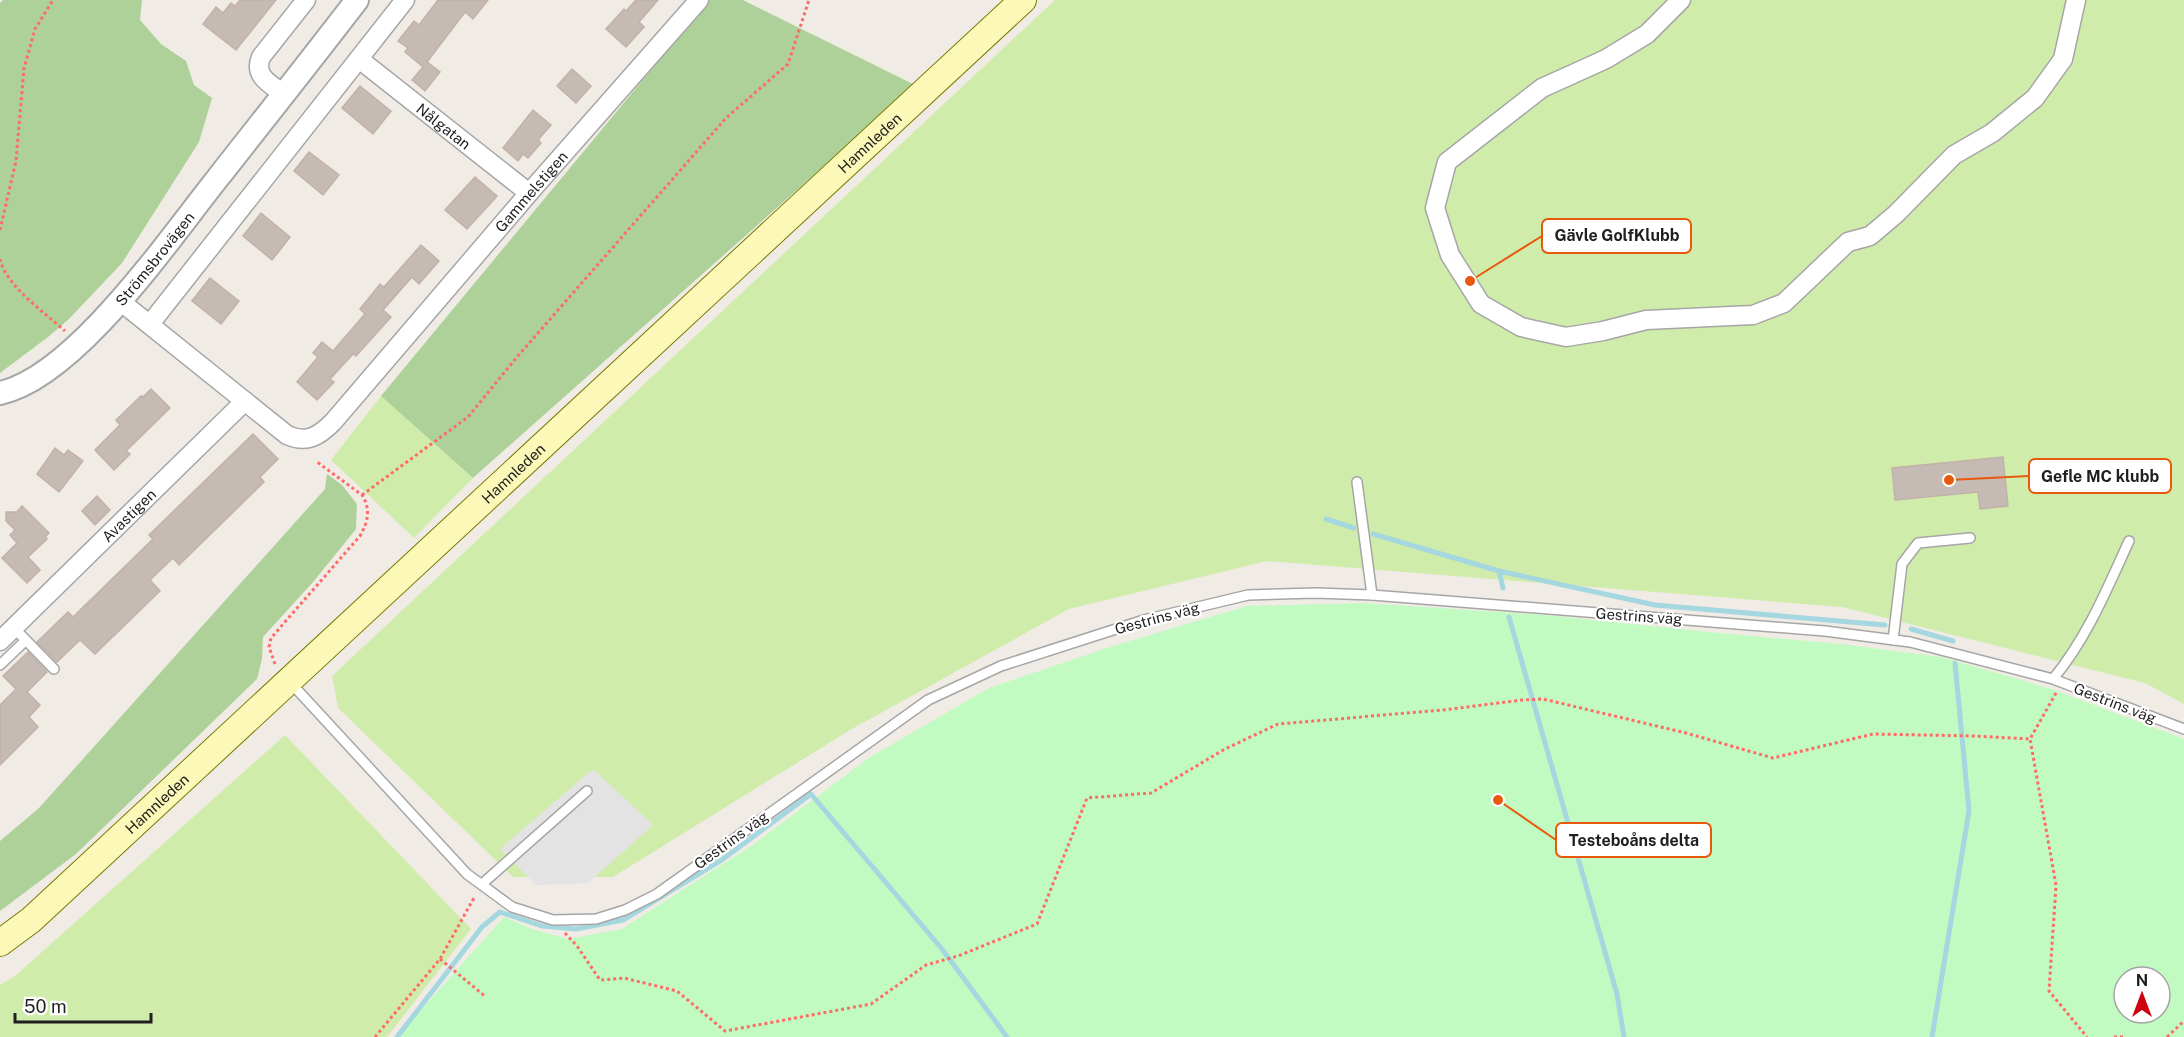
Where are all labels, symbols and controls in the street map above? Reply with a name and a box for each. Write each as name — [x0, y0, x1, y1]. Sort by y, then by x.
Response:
street label: Nålgatan — [413, 99, 474, 152]
street label: Hamnleden — [834, 109, 905, 176]
street label: Gammelstigen — [491, 147, 571, 235]
street label: Strömsbrovägen — [112, 208, 197, 309]
callout: Gävle GolfKlubb — [1542, 219, 1691, 253]
text: Gävle GolfKlubb — [1554, 226, 1680, 245]
street label: Hamnleden — [478, 439, 548, 506]
callout: Gefle MC klubb — [2029, 459, 2171, 493]
text: Gefle MC klubb — [2041, 467, 2159, 486]
street label: Avastigen — [98, 485, 159, 545]
street label: Gestrins väg — [1113, 599, 1201, 637]
street label: Gestrins väg — [1595, 604, 1683, 628]
street label: Gestrins väg — [2071, 679, 2159, 727]
street label: Hamnleden — [122, 770, 192, 837]
street label: Gestrins väg — [691, 808, 771, 872]
callout: Testeboåns delta — [1556, 823, 1711, 857]
text: Testeboåns delta — [1569, 831, 1699, 850]
north arrow — [2112, 965, 2172, 1025]
text: N — [2136, 971, 2148, 990]
scale bar — [15, 986, 152, 1024]
text: 50 m — [24, 996, 67, 1017]

